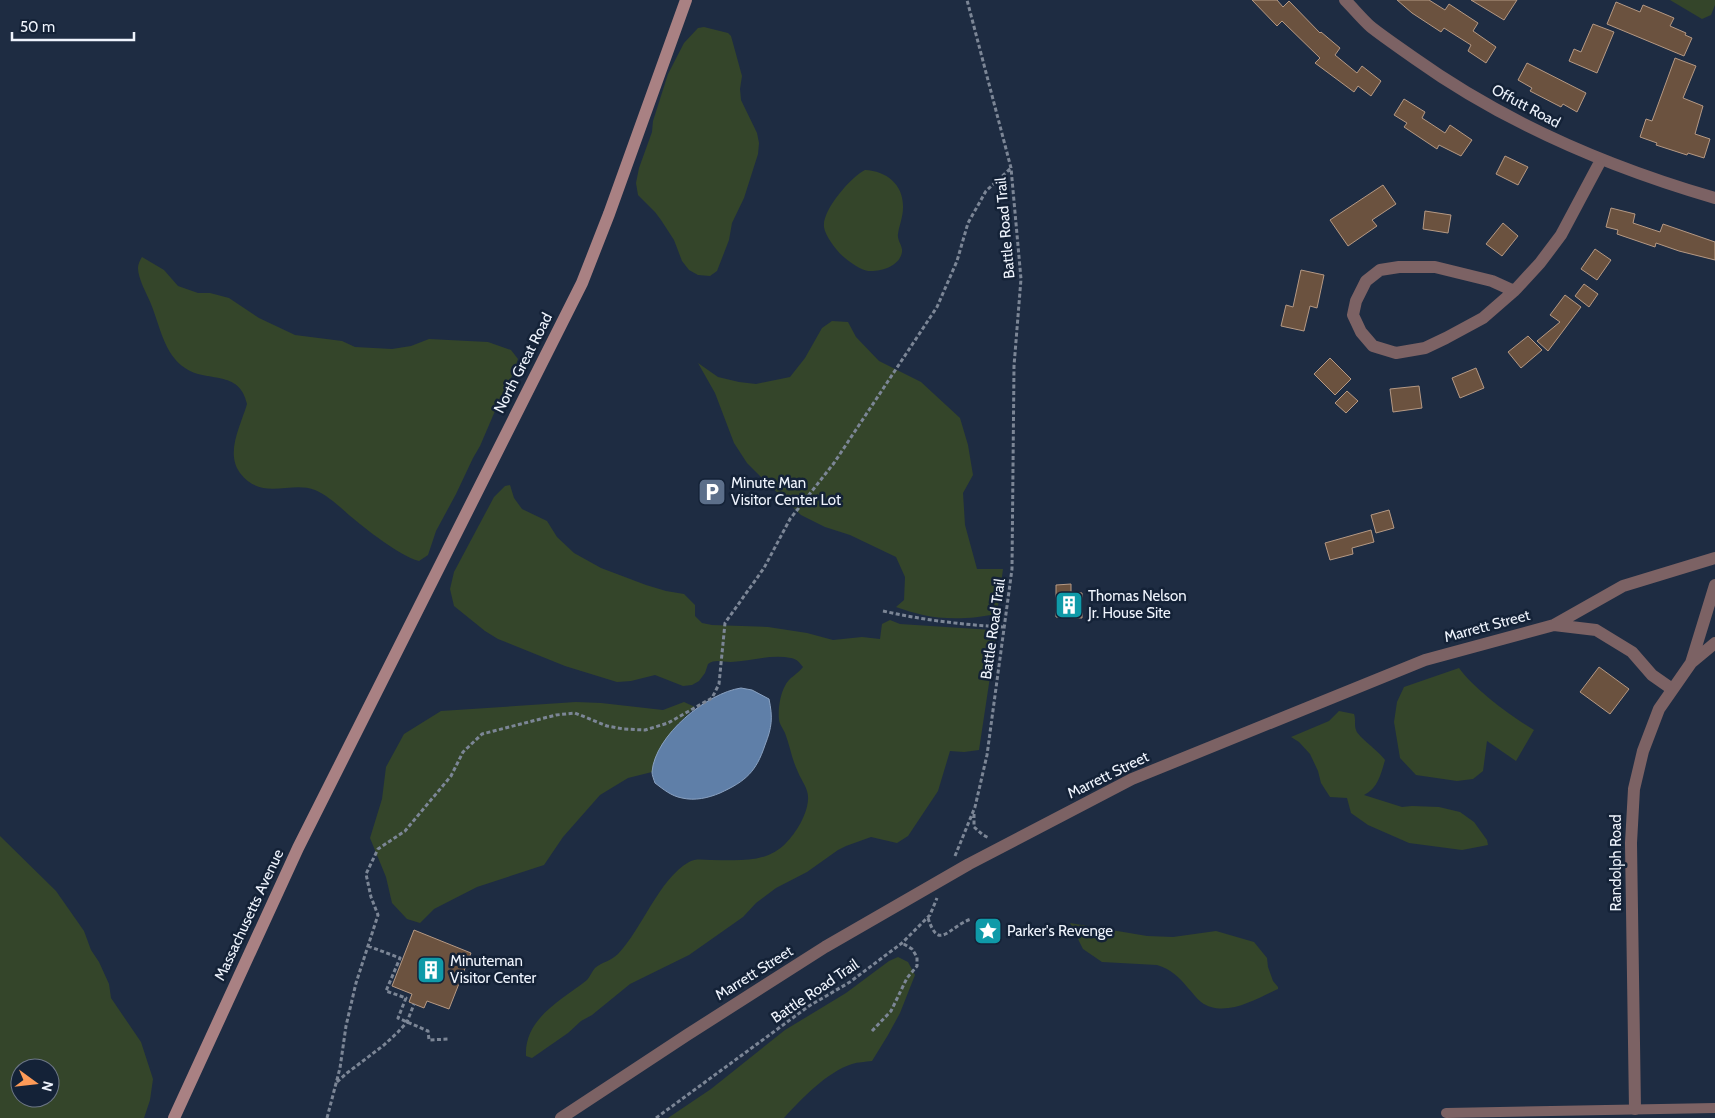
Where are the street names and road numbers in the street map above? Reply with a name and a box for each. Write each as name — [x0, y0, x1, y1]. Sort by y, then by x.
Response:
street label: Offutt Road — [1489, 80, 1563, 132]
street label: Battle Road Trail — [992, 176, 1018, 279]
street label: North Great Road — [490, 310, 556, 416]
street label: Battle Road Trail — [977, 577, 1009, 681]
street label: Marrett Street — [1442, 606, 1532, 646]
street label: Marrett Street — [1064, 748, 1152, 802]
street label: Randolph Road — [1607, 814, 1625, 912]
street label: Massachusetts Avenue — [211, 846, 287, 984]
street label: Marrett Street — [712, 942, 796, 1004]
street label: Battle Road Trail — [768, 955, 863, 1027]

